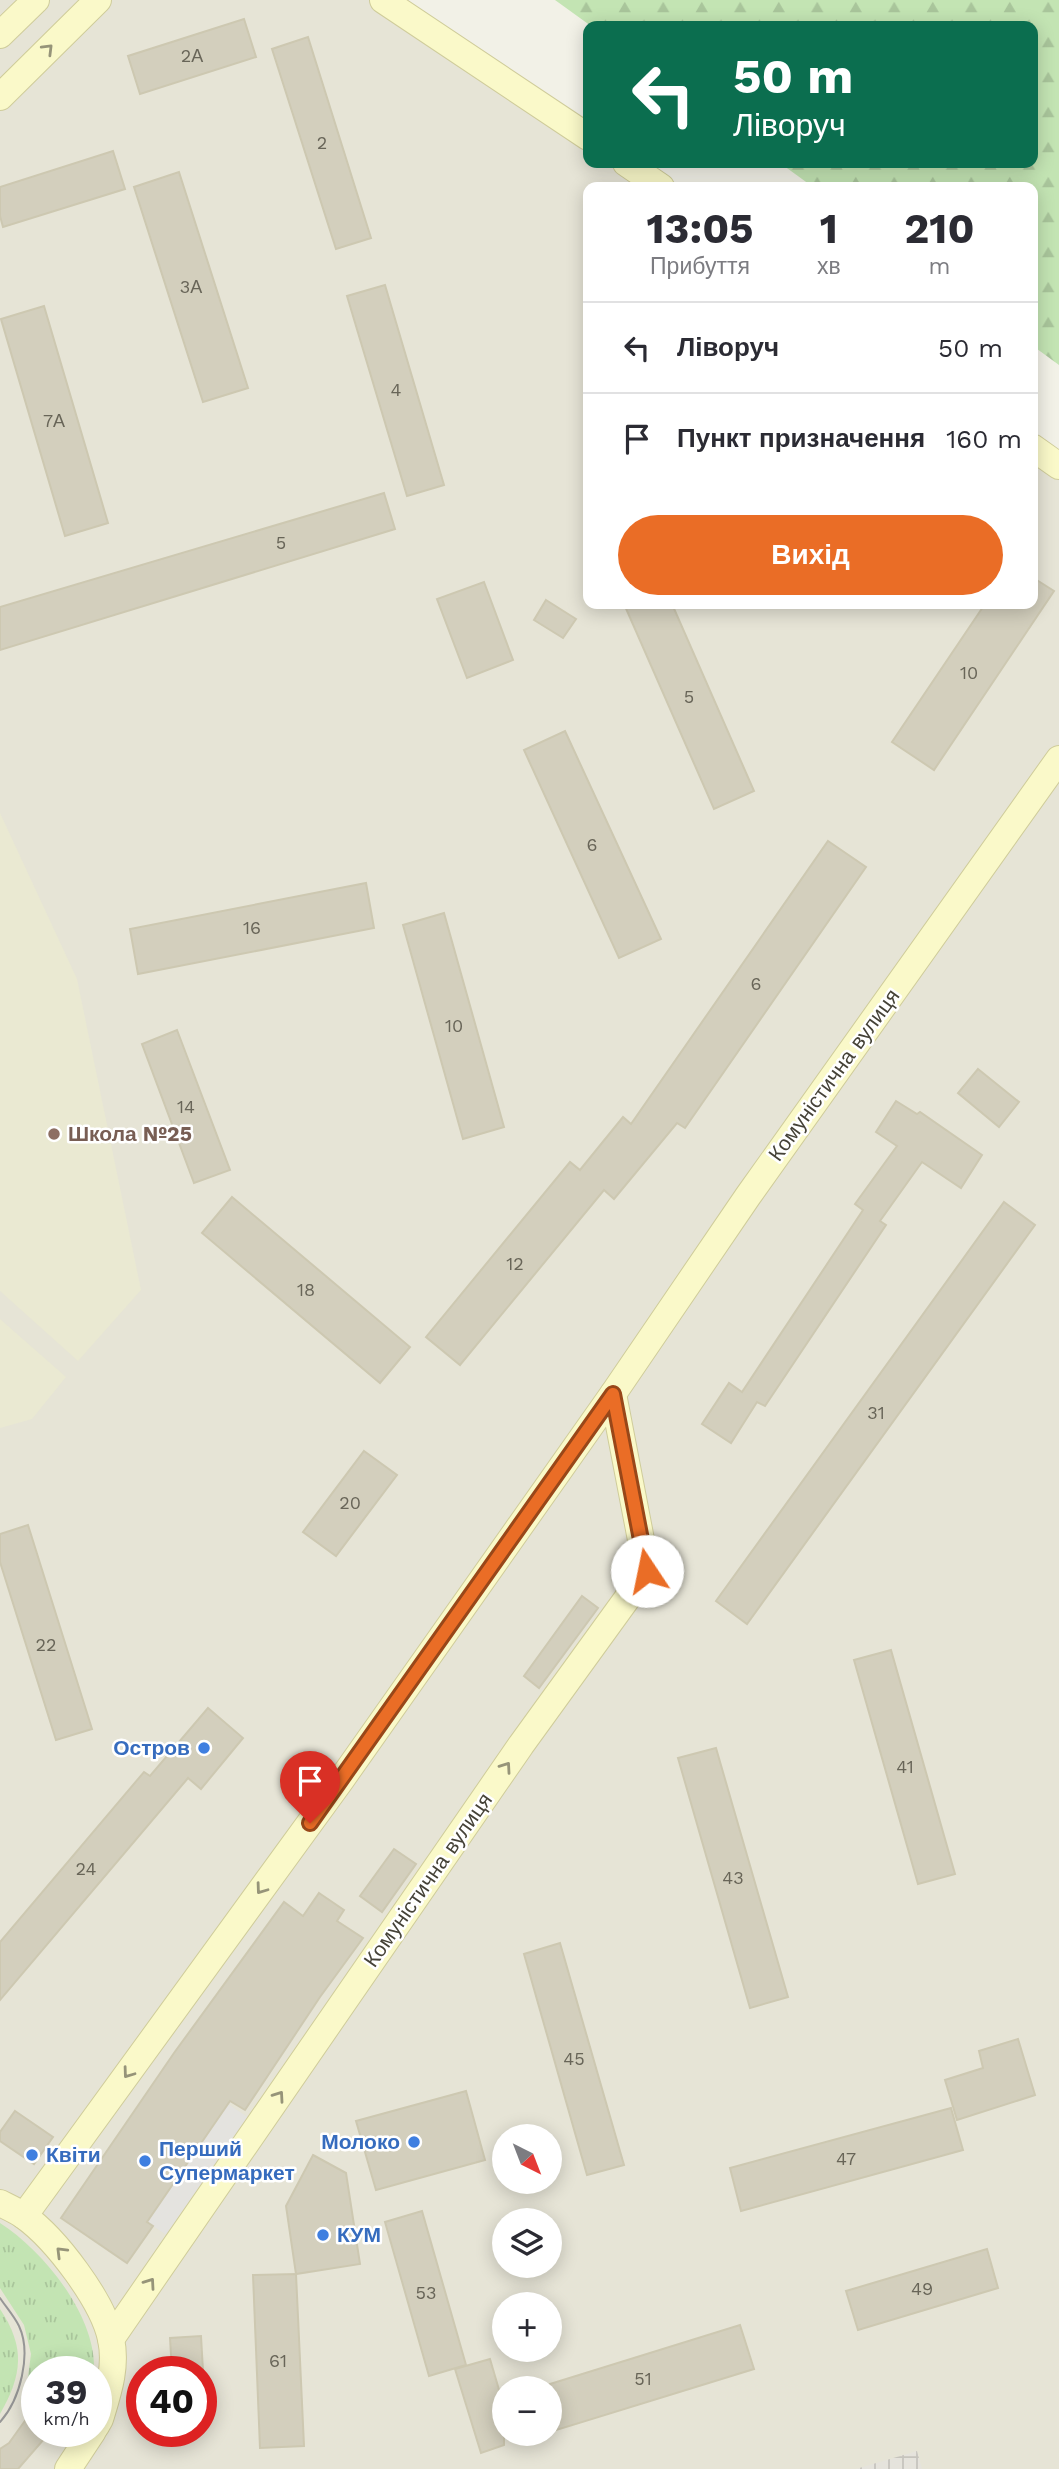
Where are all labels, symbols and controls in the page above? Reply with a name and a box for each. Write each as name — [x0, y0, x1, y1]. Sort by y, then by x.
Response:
one-way arrow — [40, 44, 53, 57]
house number: 2А — [181, 45, 203, 66]
text: 50 m — [733, 47, 853, 105]
icon: left — [618, 49, 709, 140]
text: Ліворуч — [733, 106, 846, 144]
house number: 2 — [317, 132, 327, 153]
text: 13:05 — [647, 204, 754, 253]
text: 1 — [820, 204, 838, 253]
text: 210 — [904, 204, 974, 253]
text: Прибуття — [650, 253, 750, 280]
text: хв — [817, 253, 841, 280]
text: m — [928, 253, 950, 280]
house number: 3А — [180, 276, 202, 297]
icon: left — [618, 329, 656, 367]
text: Ліворуч — [677, 332, 779, 362]
text: 50 m — [938, 333, 1003, 363]
house number: 4 — [391, 379, 402, 400]
house number: 7А — [43, 410, 65, 431]
icon: arrive — [618, 420, 656, 458]
text: Пункт призначення — [677, 423, 925, 453]
text: 160 m — [946, 424, 1022, 454]
button: Вихід — [618, 515, 1003, 595]
house number: 5 — [276, 532, 286, 553]
house number: 10 — [960, 662, 978, 683]
house number: 5 — [684, 686, 694, 707]
house number: 6 — [587, 834, 597, 855]
house number: 16 — [243, 917, 261, 938]
house number: 6 — [751, 973, 761, 994]
street label: Комуністична вулиця — [763, 984, 904, 1166]
house number: 10 — [445, 1015, 463, 1036]
house number: 14 — [177, 1096, 195, 1117]
place label: Школа №25 — [68, 1121, 192, 1146]
marker: Школа №25 — [46, 1126, 62, 1142]
house number: 12 — [506, 1253, 524, 1274]
house number: 18 — [297, 1279, 315, 1300]
house number: 31 — [867, 1402, 885, 1423]
house number: 20 — [339, 1492, 361, 1513]
position arrow — [610, 1534, 684, 1608]
house number: 22 — [36, 1634, 57, 1655]
place label: Остров — [113, 1735, 190, 1760]
marker: Остров — [196, 1740, 212, 1756]
pin — [280, 1751, 340, 1823]
house number: 41 — [896, 1756, 914, 1777]
icon: arrive — [291, 1762, 329, 1800]
one-way arrow — [498, 1762, 510, 1775]
street label: Комуністична вулиця — [358, 1788, 497, 1972]
house number: 24 — [76, 1858, 96, 1879]
house number: 43 — [722, 1867, 744, 1888]
one-way arrow — [257, 1881, 270, 1894]
house number: 45 — [563, 2048, 585, 2069]
one-way arrow — [123, 2065, 136, 2078]
one-way arrow — [271, 2090, 284, 2103]
north arrow — [492, 2124, 562, 2194]
map controls — [492, 2124, 562, 2446]
place label: Молоко — [321, 2129, 400, 2154]
marker: Молоко — [406, 2134, 422, 2150]
place label: Перший Супермаркет — [159, 2136, 295, 2185]
place label: Квіти — [46, 2142, 101, 2167]
marker: Квіти — [24, 2147, 40, 2163]
house number: 47 — [836, 2148, 856, 2169]
marker: Перший Супермаркет — [137, 2153, 153, 2169]
button: layers — [492, 2208, 562, 2278]
place label: КУМ — [337, 2222, 381, 2247]
marker: КУМ — [315, 2227, 331, 2243]
one-way arrow — [56, 2247, 69, 2260]
one-way arrow — [142, 2278, 154, 2291]
house number: 49 — [911, 2278, 933, 2299]
house number: 53 — [416, 2282, 436, 2303]
button: + — [492, 2292, 562, 2362]
house number: 61 — [269, 2350, 287, 2371]
speed limit sign: 40 — [126, 2356, 217, 2447]
house number: 51 — [634, 2368, 652, 2389]
text: 39 — [45, 2371, 88, 2413]
button: − — [492, 2376, 562, 2446]
text: km/h — [43, 2408, 90, 2429]

